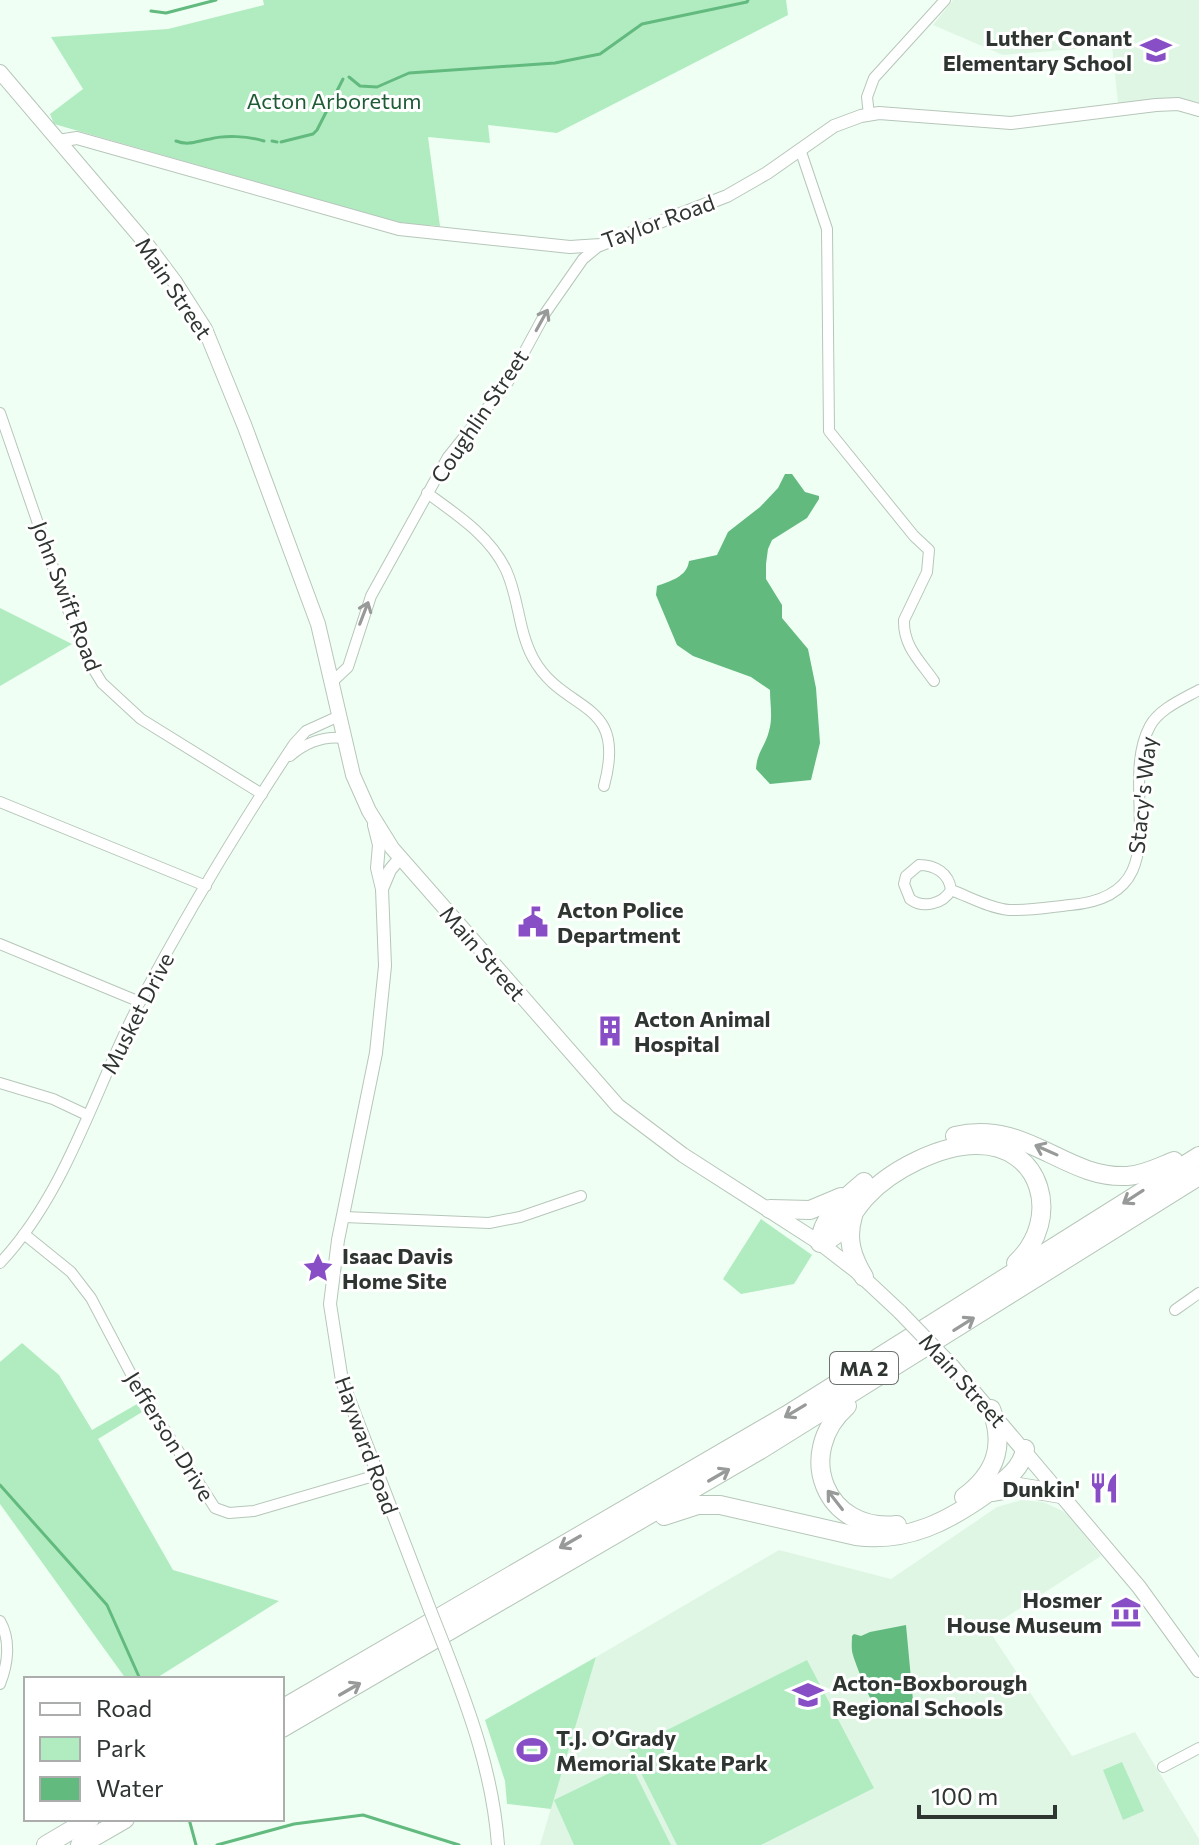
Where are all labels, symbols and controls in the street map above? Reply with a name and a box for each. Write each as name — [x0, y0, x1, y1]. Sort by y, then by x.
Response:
place label: Luther Conant Elementary School — [943, 24, 1132, 76]
school or university icon: Luther Conant Elementary School — [1139, 33, 1173, 67]
park label: Acton Arboretum — [247, 87, 421, 114]
street label: Taylor Road — [598, 188, 718, 254]
street label: Main Street — [130, 232, 218, 344]
one-way arrow — [534, 309, 550, 332]
street label: Coughlin Street — [424, 344, 534, 488]
street label: John Swift Road — [26, 517, 108, 675]
one-way arrow — [358, 601, 372, 626]
street label: Stacy's Way — [1122, 735, 1162, 855]
place label: Acton Police Department — [557, 896, 684, 948]
street label: Main Street — [434, 900, 532, 1006]
public building icon: Acton Police Department — [516, 905, 550, 939]
street label: Musket Drive — [95, 948, 179, 1078]
place label: Acton Animal Hospital — [634, 1005, 771, 1057]
building icon: Acton Animal Hospital — [593, 1014, 627, 1048]
one-way arrow — [1035, 1142, 1059, 1157]
one-way arrow — [1122, 1190, 1145, 1206]
place label: Isaac Davis Home Site — [342, 1242, 453, 1294]
place icon: Isaac Davis Home Site — [301, 1251, 335, 1285]
one-way arrow — [953, 1316, 975, 1333]
street label: Main Street — [914, 1327, 1012, 1433]
road number: MA 2 — [830, 1352, 898, 1384]
street label: Jefferson Drive — [120, 1366, 220, 1506]
street label: Hayward Road — [330, 1372, 404, 1518]
one-way arrow — [784, 1403, 807, 1419]
one-way arrow — [707, 1467, 730, 1483]
restaurant icon: Dunkin' — [1087, 1471, 1121, 1505]
place label: Dunkin' — [1002, 1475, 1080, 1502]
one-way arrow — [827, 1490, 844, 1511]
one-way arrow — [559, 1535, 583, 1550]
place label: Hosmer House Museum — [947, 1586, 1102, 1638]
museum icon: Hosmer House Museum — [1109, 1595, 1143, 1629]
place label: Acton-Boxborough Regional Schools — [832, 1669, 1027, 1721]
legend — [24, 1677, 284, 1821]
school or university icon: Acton-Boxborough Regional Schools — [791, 1678, 825, 1712]
one-way arrow — [337, 1681, 361, 1696]
text: Road — [96, 1693, 152, 1722]
place label: T.J. O’Grady Memorial Skate Park — [556, 1724, 768, 1776]
text: Park — [96, 1733, 146, 1762]
sports icon: T.J. O’Grady Memorial Skate Park — [515, 1733, 549, 1767]
scale bar — [919, 1769, 1055, 1819]
text: Water — [96, 1773, 164, 1802]
text: 100 m — [931, 1781, 998, 1810]

